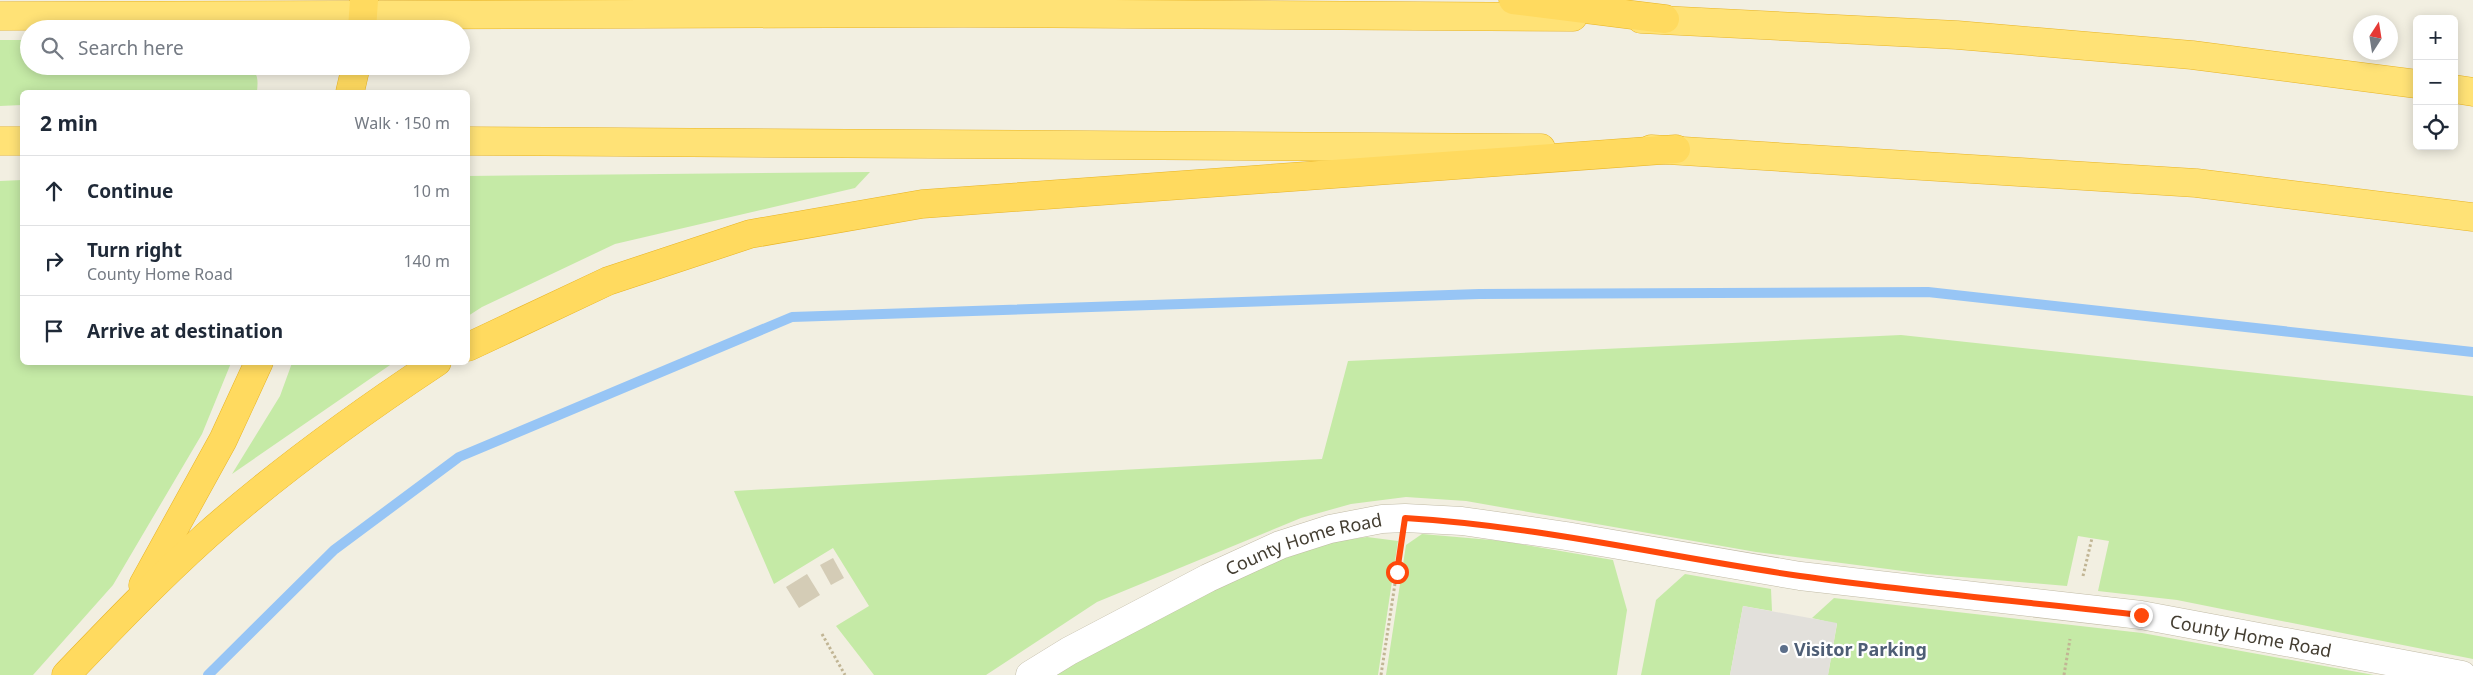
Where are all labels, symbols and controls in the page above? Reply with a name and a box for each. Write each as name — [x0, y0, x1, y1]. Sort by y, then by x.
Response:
north arrow — [2353, 15, 2398, 60]
map controls — [2413, 15, 2458, 150]
button: + — [2413, 15, 2458, 60]
search box — [20, 20, 470, 75]
icon: search — [38, 34, 66, 62]
text: Search here — [78, 35, 184, 61]
button: − — [2413, 60, 2458, 105]
button: locate — [2413, 105, 2458, 150]
text: 2 min — [40, 109, 98, 137]
text: Walk · 150 m — [355, 112, 450, 134]
icon: ahead — [40, 177, 68, 205]
text: Continue — [87, 178, 173, 204]
text: 10 m — [413, 180, 450, 202]
text: Turn right — [87, 237, 182, 263]
icon: right — [40, 247, 68, 275]
text: 140 m — [403, 250, 450, 272]
text: County Home Road — [87, 263, 233, 285]
icon: arrive — [40, 317, 68, 345]
text: Arrive at destination — [87, 318, 283, 344]
street label: County Home Road — [1221, 507, 1384, 581]
route start — [1386, 561, 1409, 584]
route end — [2130, 604, 2153, 627]
street label: County Home Road — [2168, 609, 2334, 662]
place label: Visitor Parking — [1794, 637, 1927, 661]
marker: Visitor Parking — [1778, 643, 1790, 655]

